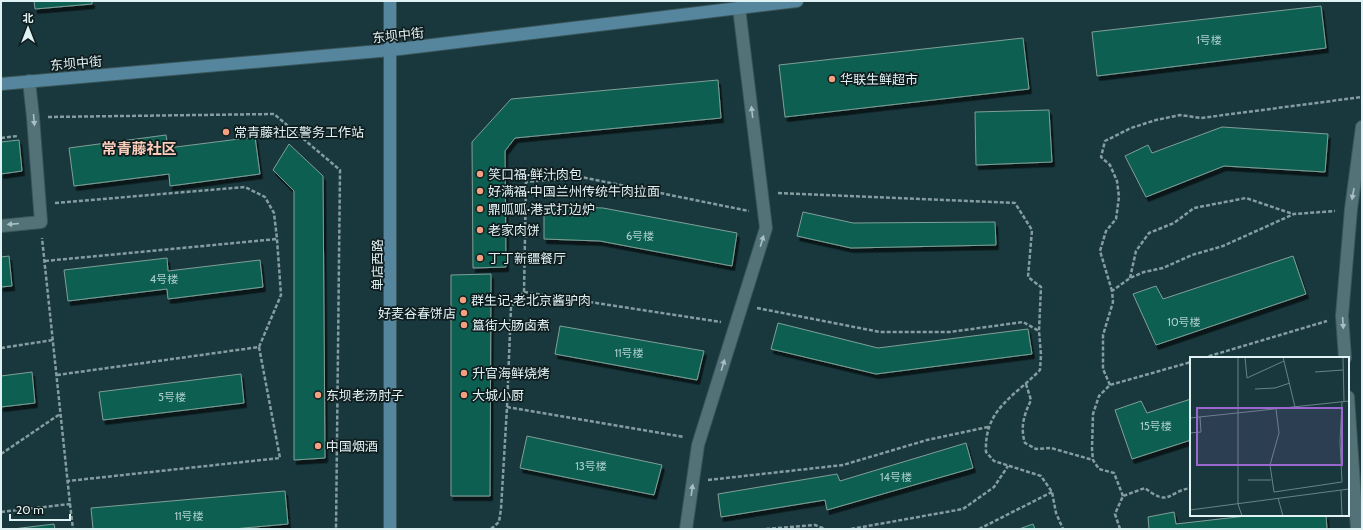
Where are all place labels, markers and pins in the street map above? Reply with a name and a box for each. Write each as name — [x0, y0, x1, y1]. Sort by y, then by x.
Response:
place label: 华联生鲜超市 — [840, 71, 918, 87]
marker: 华联生鲜超市 — [827, 74, 837, 84]
place label: 常青藤社区警务工作站 — [234, 124, 364, 140]
marker: 常青藤社区警务工作站 — [221, 127, 231, 137]
place label: 笑口福·鲜汁肉包 — [488, 166, 582, 182]
marker: 笑口福·鲜汁肉包 — [475, 169, 485, 179]
place label: 好满福·中国兰州传统牛肉拉面 — [488, 183, 660, 199]
marker: 好满福·中国兰州传统牛肉拉面 — [475, 186, 485, 196]
place label: 鼎呱呱·港式打边炉 — [488, 201, 595, 217]
marker: 鼎呱呱·港式打边炉 — [475, 204, 485, 214]
place label: 老家肉饼 — [488, 222, 540, 238]
marker: 老家肉饼 — [475, 225, 485, 235]
place label: 丁丁新疆餐厅 — [488, 250, 566, 266]
marker: 丁丁新疆餐厅 — [475, 253, 485, 263]
place label: 群生记·老北京酱驴肉 — [471, 292, 591, 308]
marker: 群生记·老北京酱驴肉 — [458, 295, 468, 305]
place label: 好麦谷春饼店 — [378, 305, 456, 321]
marker: 好麦谷春饼店 — [459, 308, 469, 318]
place label: 簋街大肠卤煮 — [472, 317, 550, 333]
marker: 簋街大肠卤煮 — [459, 320, 469, 330]
place label: 升官海鲜烧烤 — [472, 365, 550, 381]
marker: 升官海鲜烧烤 — [459, 368, 469, 378]
place label: 东坝老汤肘子 — [326, 387, 404, 403]
place label: 大城小厨 — [472, 387, 524, 403]
marker: 东坝老汤肘子 — [313, 390, 323, 400]
marker: 大城小厨 — [459, 390, 469, 400]
place label: 中国烟酒 — [326, 438, 378, 454]
marker: 中国烟酒 — [313, 441, 323, 451]

